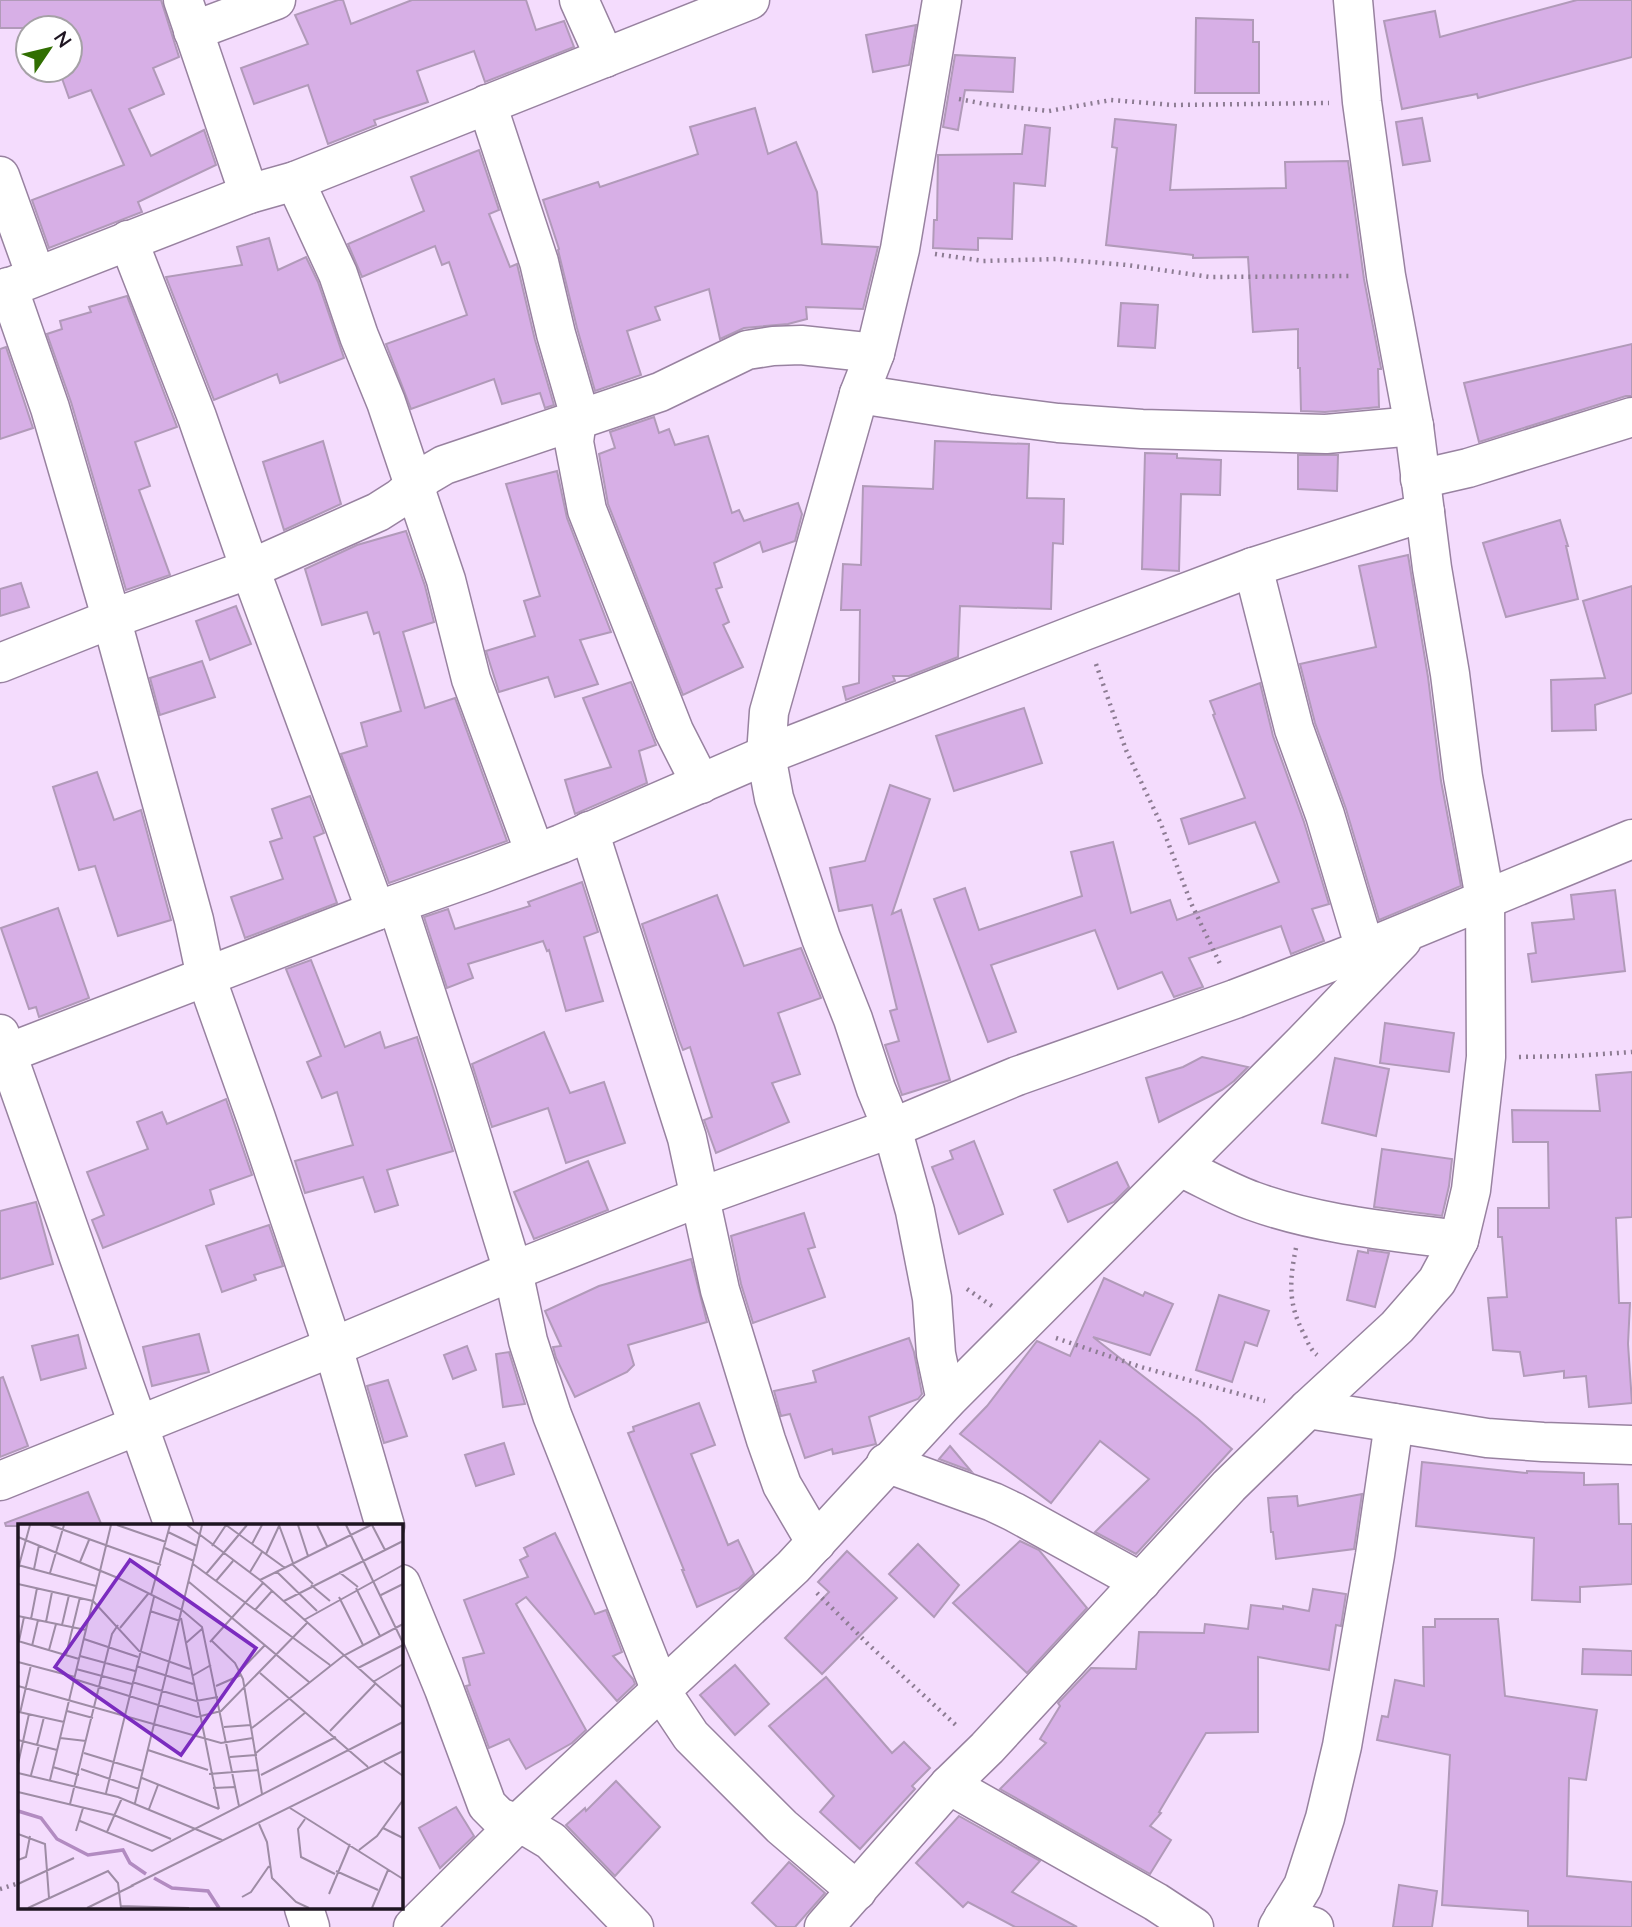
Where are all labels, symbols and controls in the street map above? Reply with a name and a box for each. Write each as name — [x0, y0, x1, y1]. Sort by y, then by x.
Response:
north arrow — [14, 14, 84, 84]
text: N — [50, 26, 77, 52]
inset map — [18, 1524, 402, 1910]

